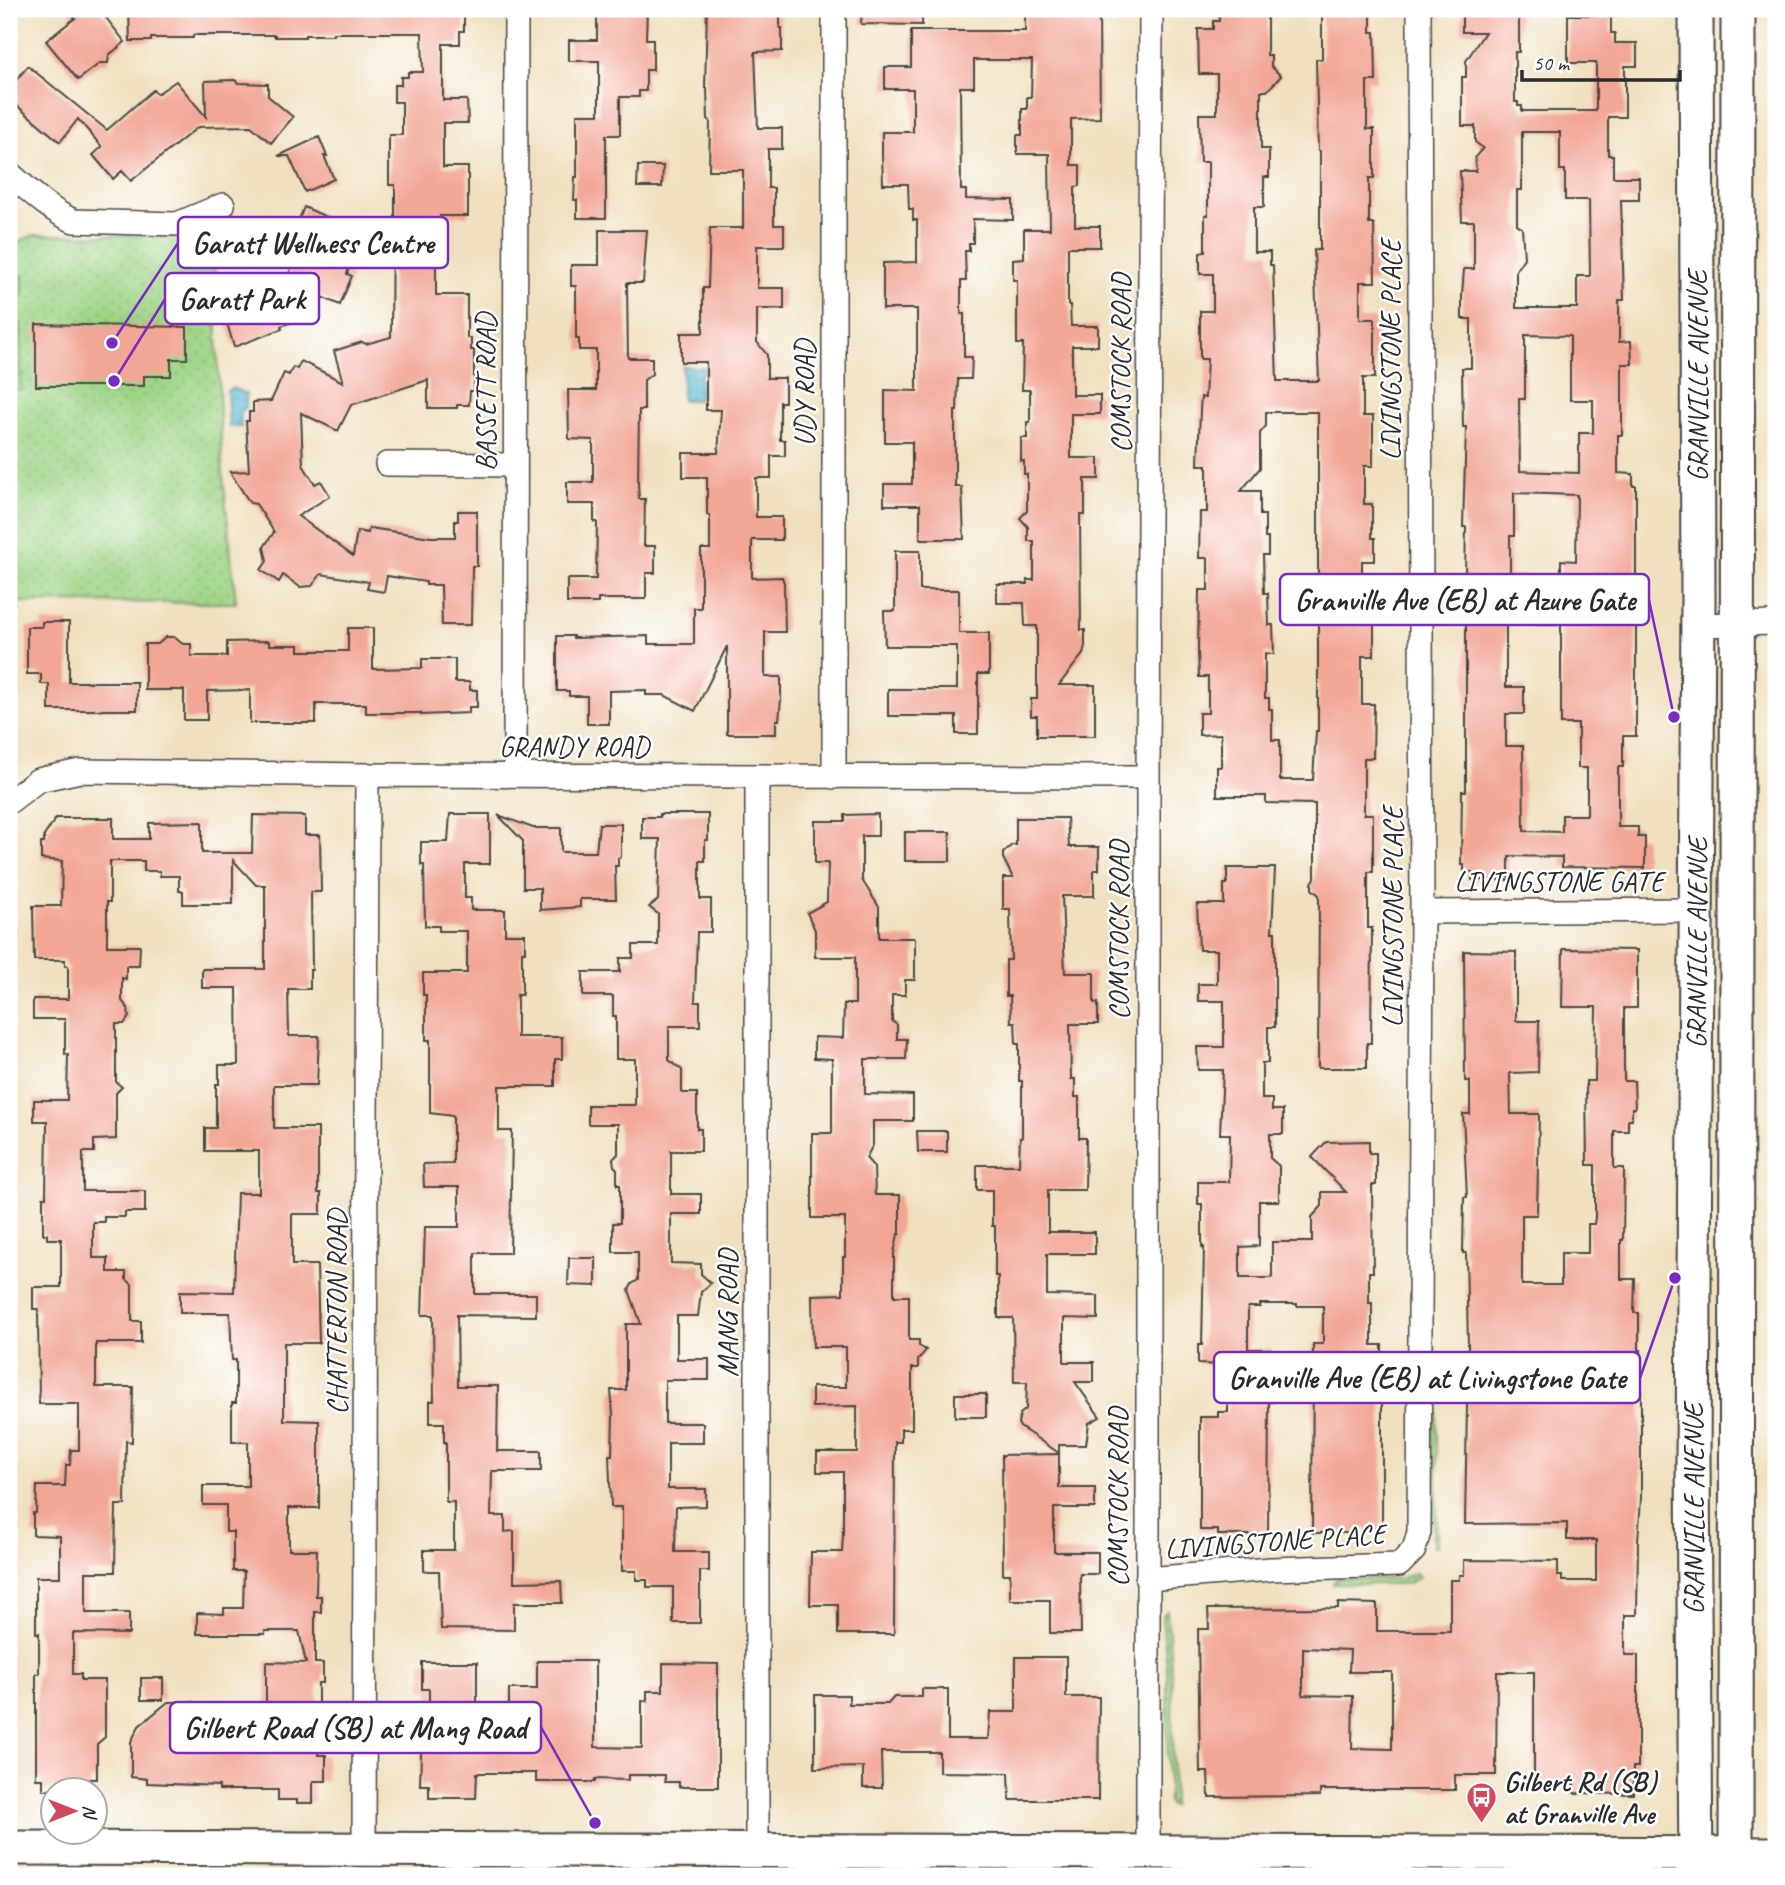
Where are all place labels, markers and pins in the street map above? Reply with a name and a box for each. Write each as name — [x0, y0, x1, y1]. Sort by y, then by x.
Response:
callout: Garatt Wellness Centre — [178, 217, 448, 268]
callout: Garatt Park — [165, 273, 319, 324]
callout: Granville Ave (EB) at Azure Gate — [1280, 574, 1649, 625]
callout: Granville Ave (EB) at Livingstone Gate — [1214, 1352, 1640, 1403]
callout: Gilbert Road (SB) at Mang Road — [170, 1702, 541, 1753]
place label: Gilbert Rd (SB) at Granville Ave — [1504, 1764, 1658, 1831]
bus stop icon: Gilbert Rd (SB) at Granville Ave — [1464, 1780, 1498, 1824]

